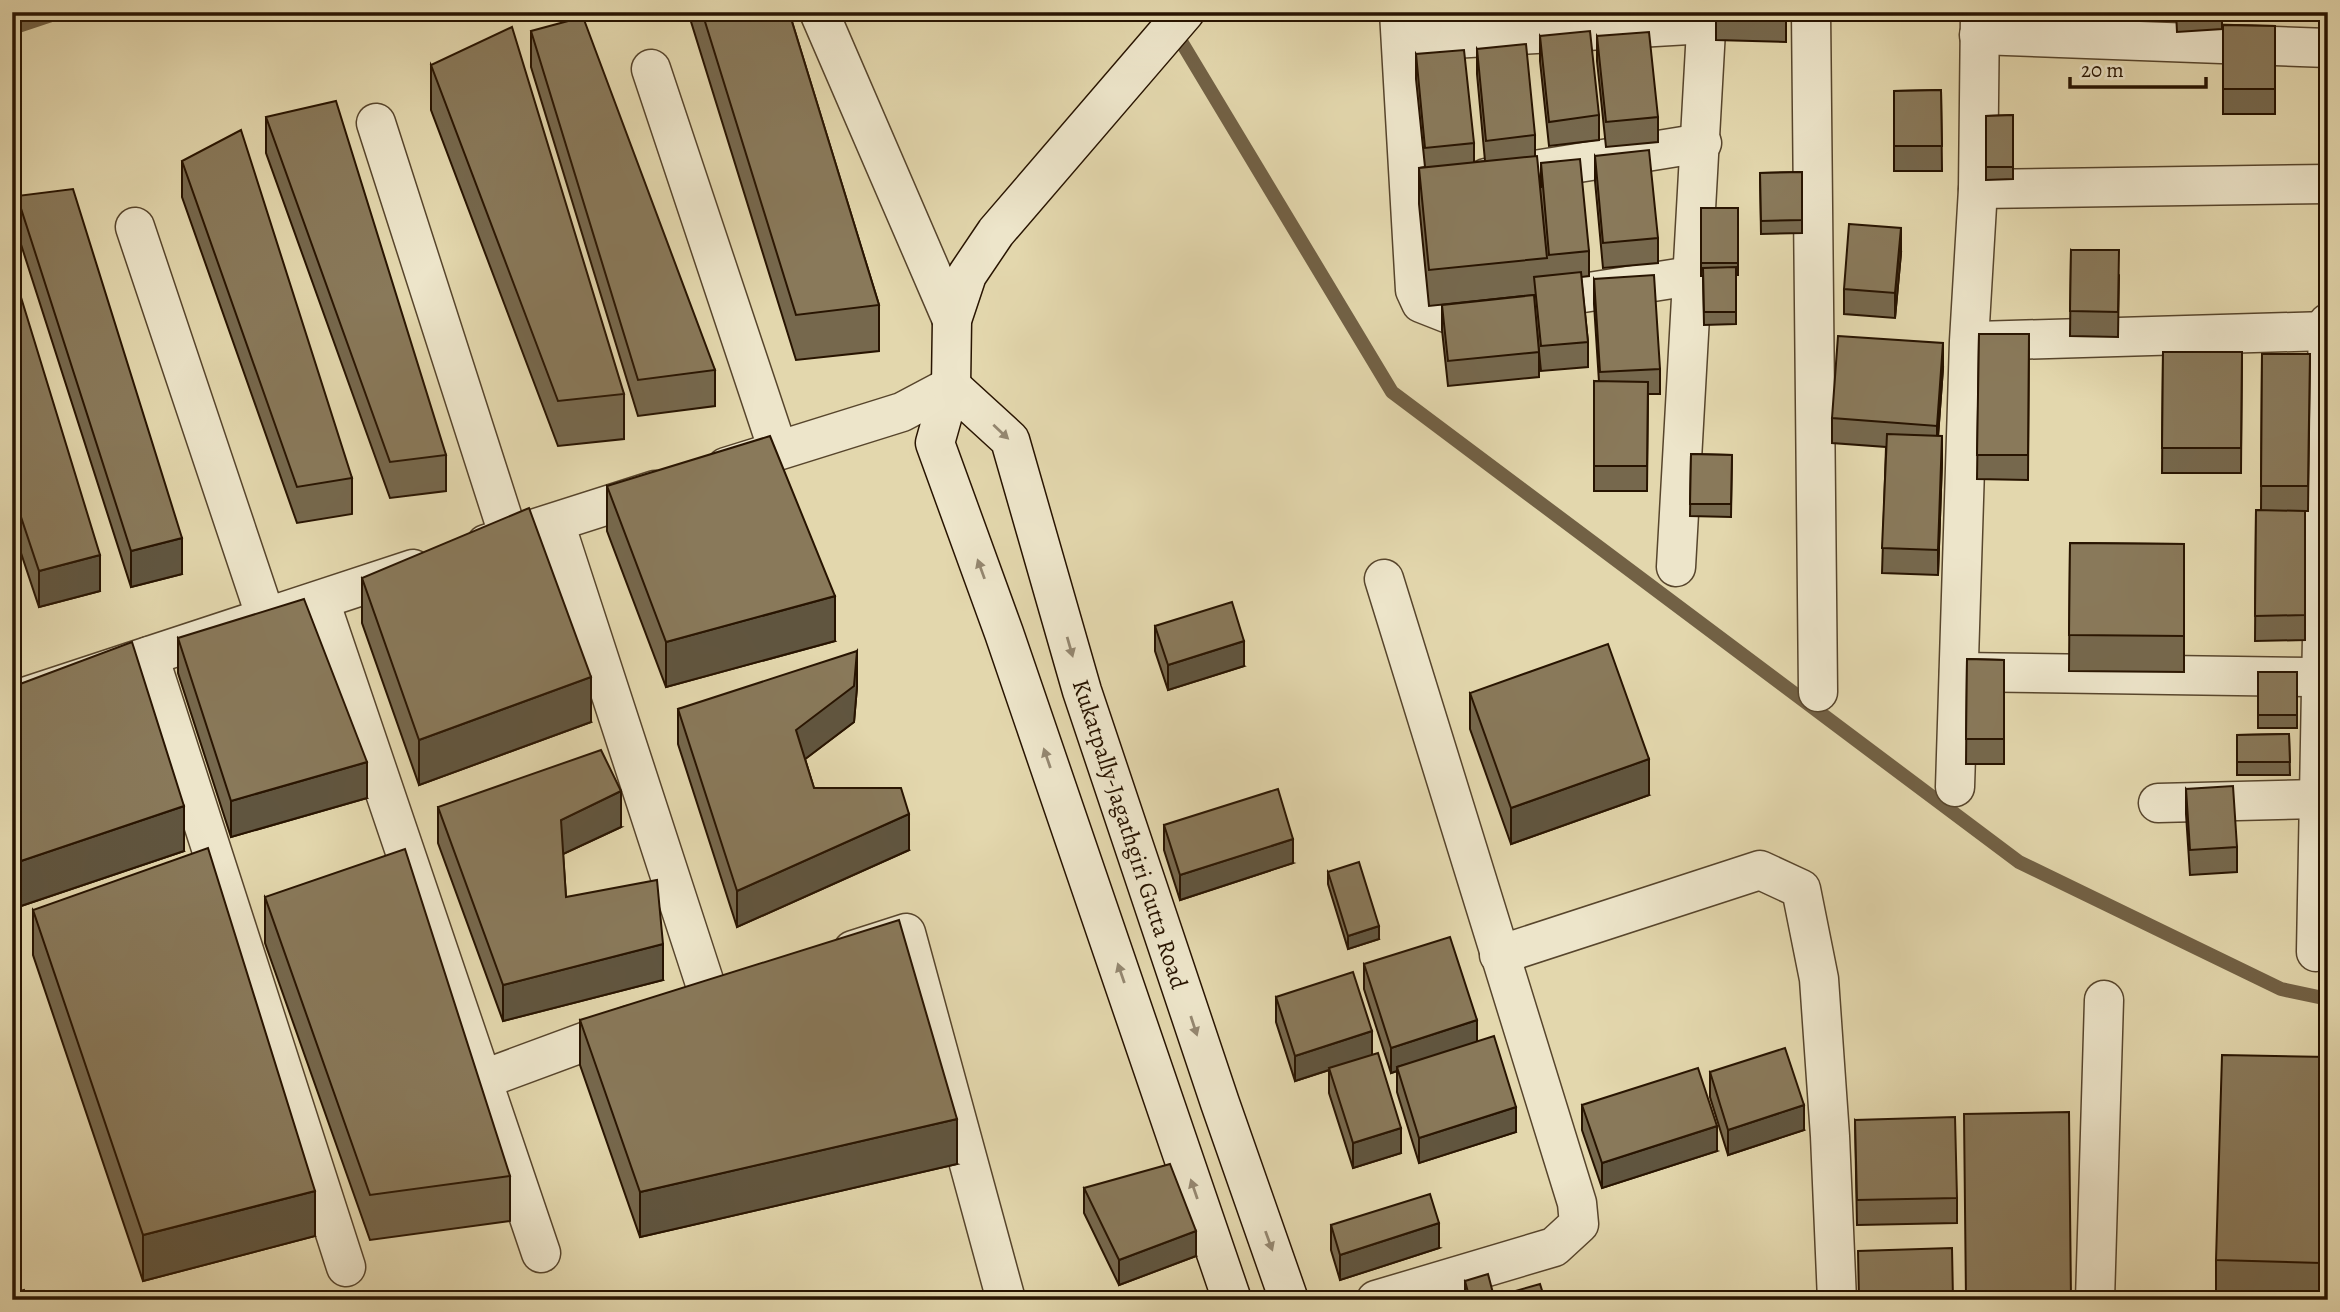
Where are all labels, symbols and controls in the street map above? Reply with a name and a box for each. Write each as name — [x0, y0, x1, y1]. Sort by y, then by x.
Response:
scale bar — [2070, 46, 2207, 90]
text: 20 m — [2081, 56, 2124, 84]
one-way arrow — [992, 424, 1010, 440]
one-way arrow — [975, 558, 986, 579]
one-way arrow — [1065, 637, 1075, 658]
street label: Kukatpally-Jagathgiri Gutta Road — [1065, 675, 1195, 993]
one-way arrow — [1041, 748, 1052, 769]
one-way arrow — [1115, 963, 1126, 984]
one-way arrow — [1189, 1016, 1200, 1037]
one-way arrow — [1188, 1178, 1199, 1199]
one-way arrow — [1264, 1230, 1275, 1251]

